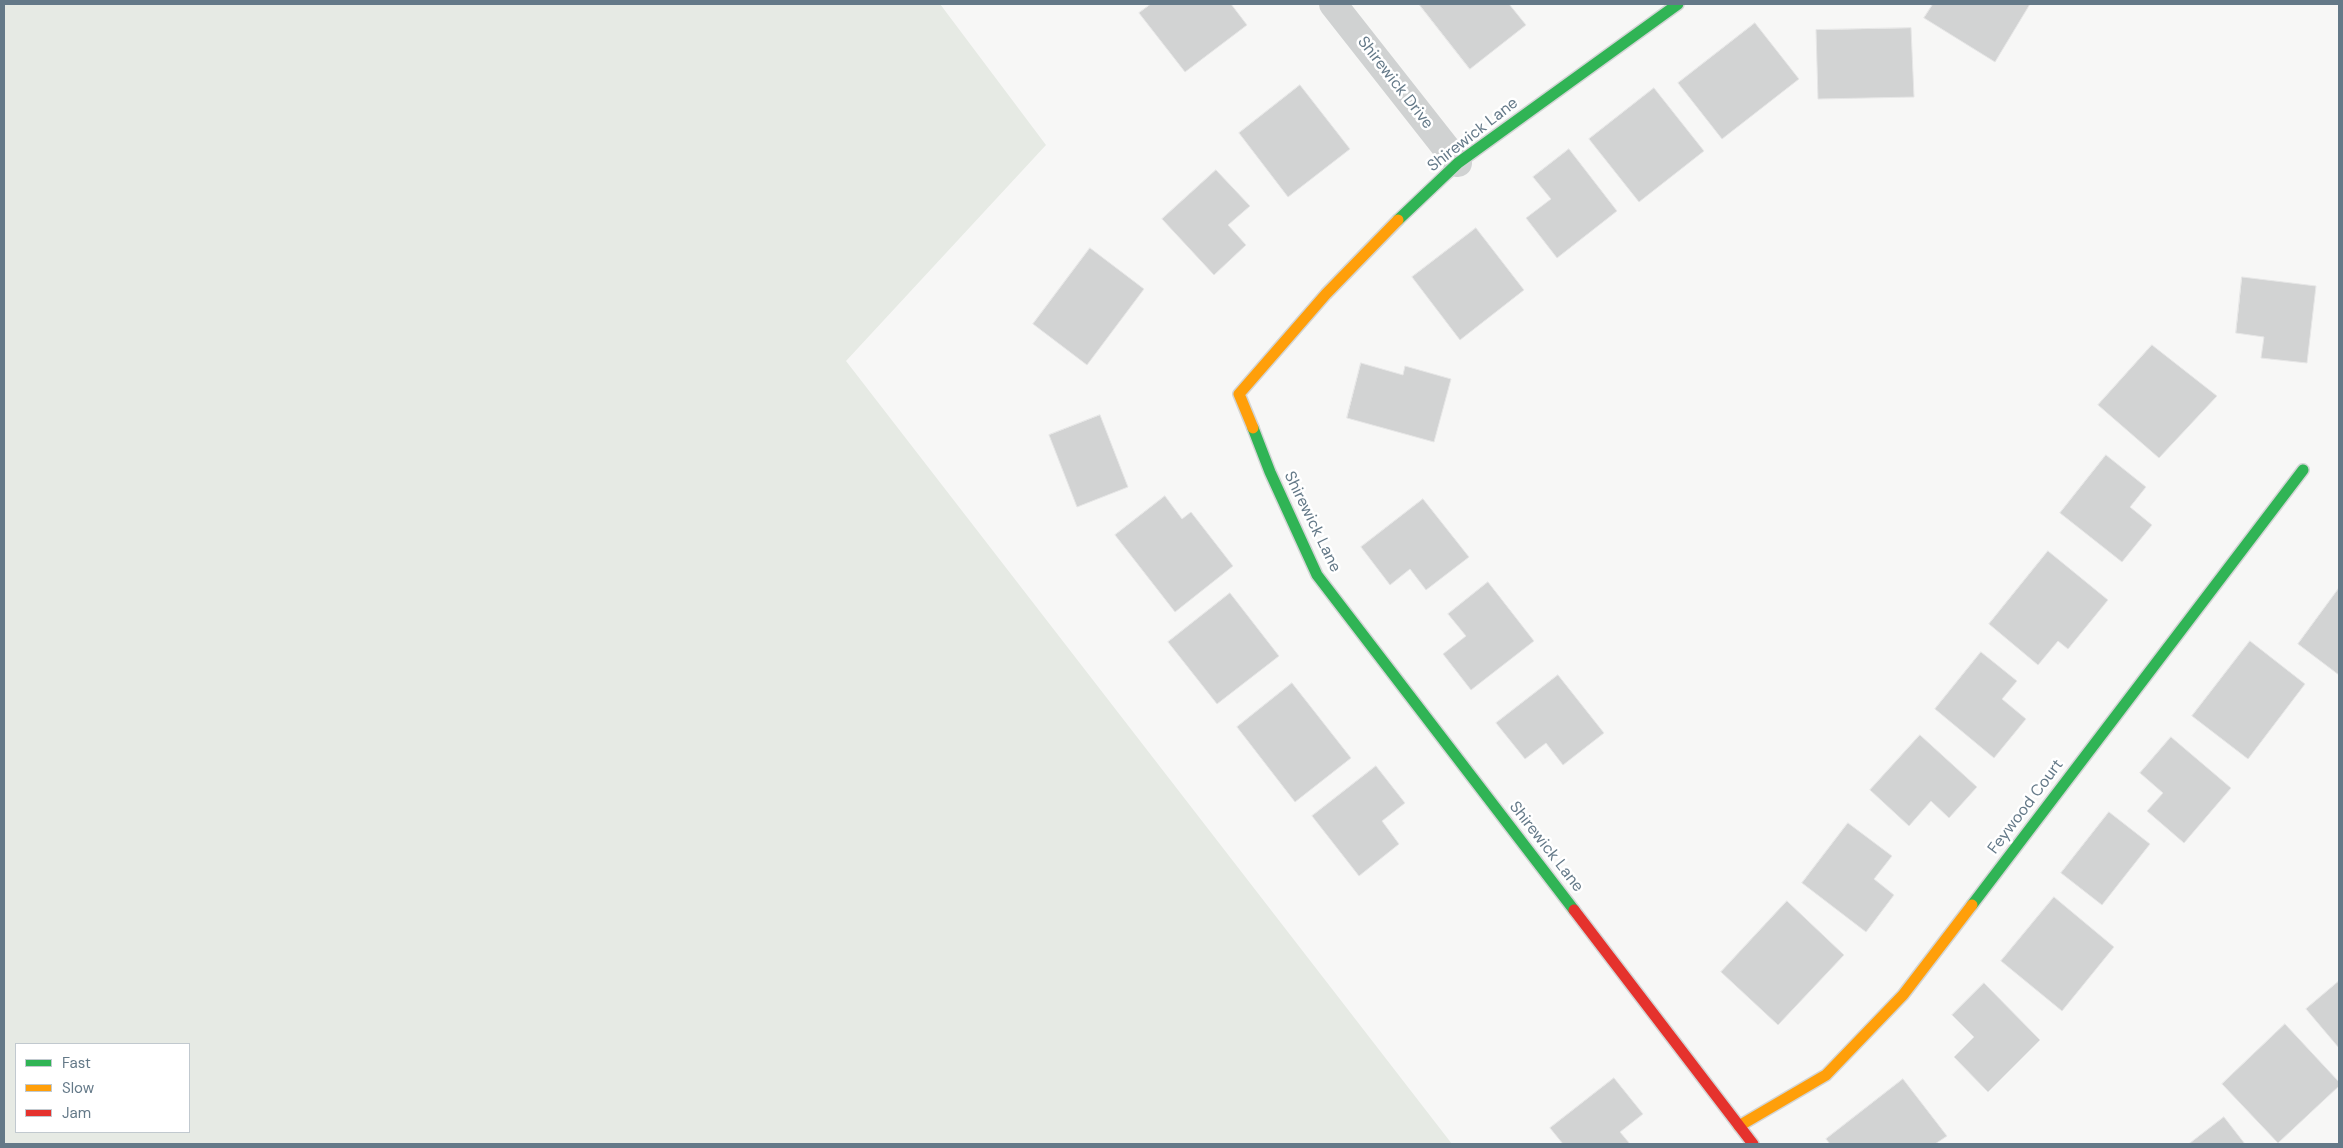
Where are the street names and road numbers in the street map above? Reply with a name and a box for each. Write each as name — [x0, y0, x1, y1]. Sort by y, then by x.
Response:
street label: Shirewick Drive — [1353, 33, 1437, 133]
street label: Shirewick Lane — [1424, 94, 1522, 176]
street label: Shirewick Lane — [1279, 469, 1345, 575]
street label: Feywood Court — [1984, 756, 2068, 858]
street label: Shirewick Lane — [1505, 798, 1587, 896]

